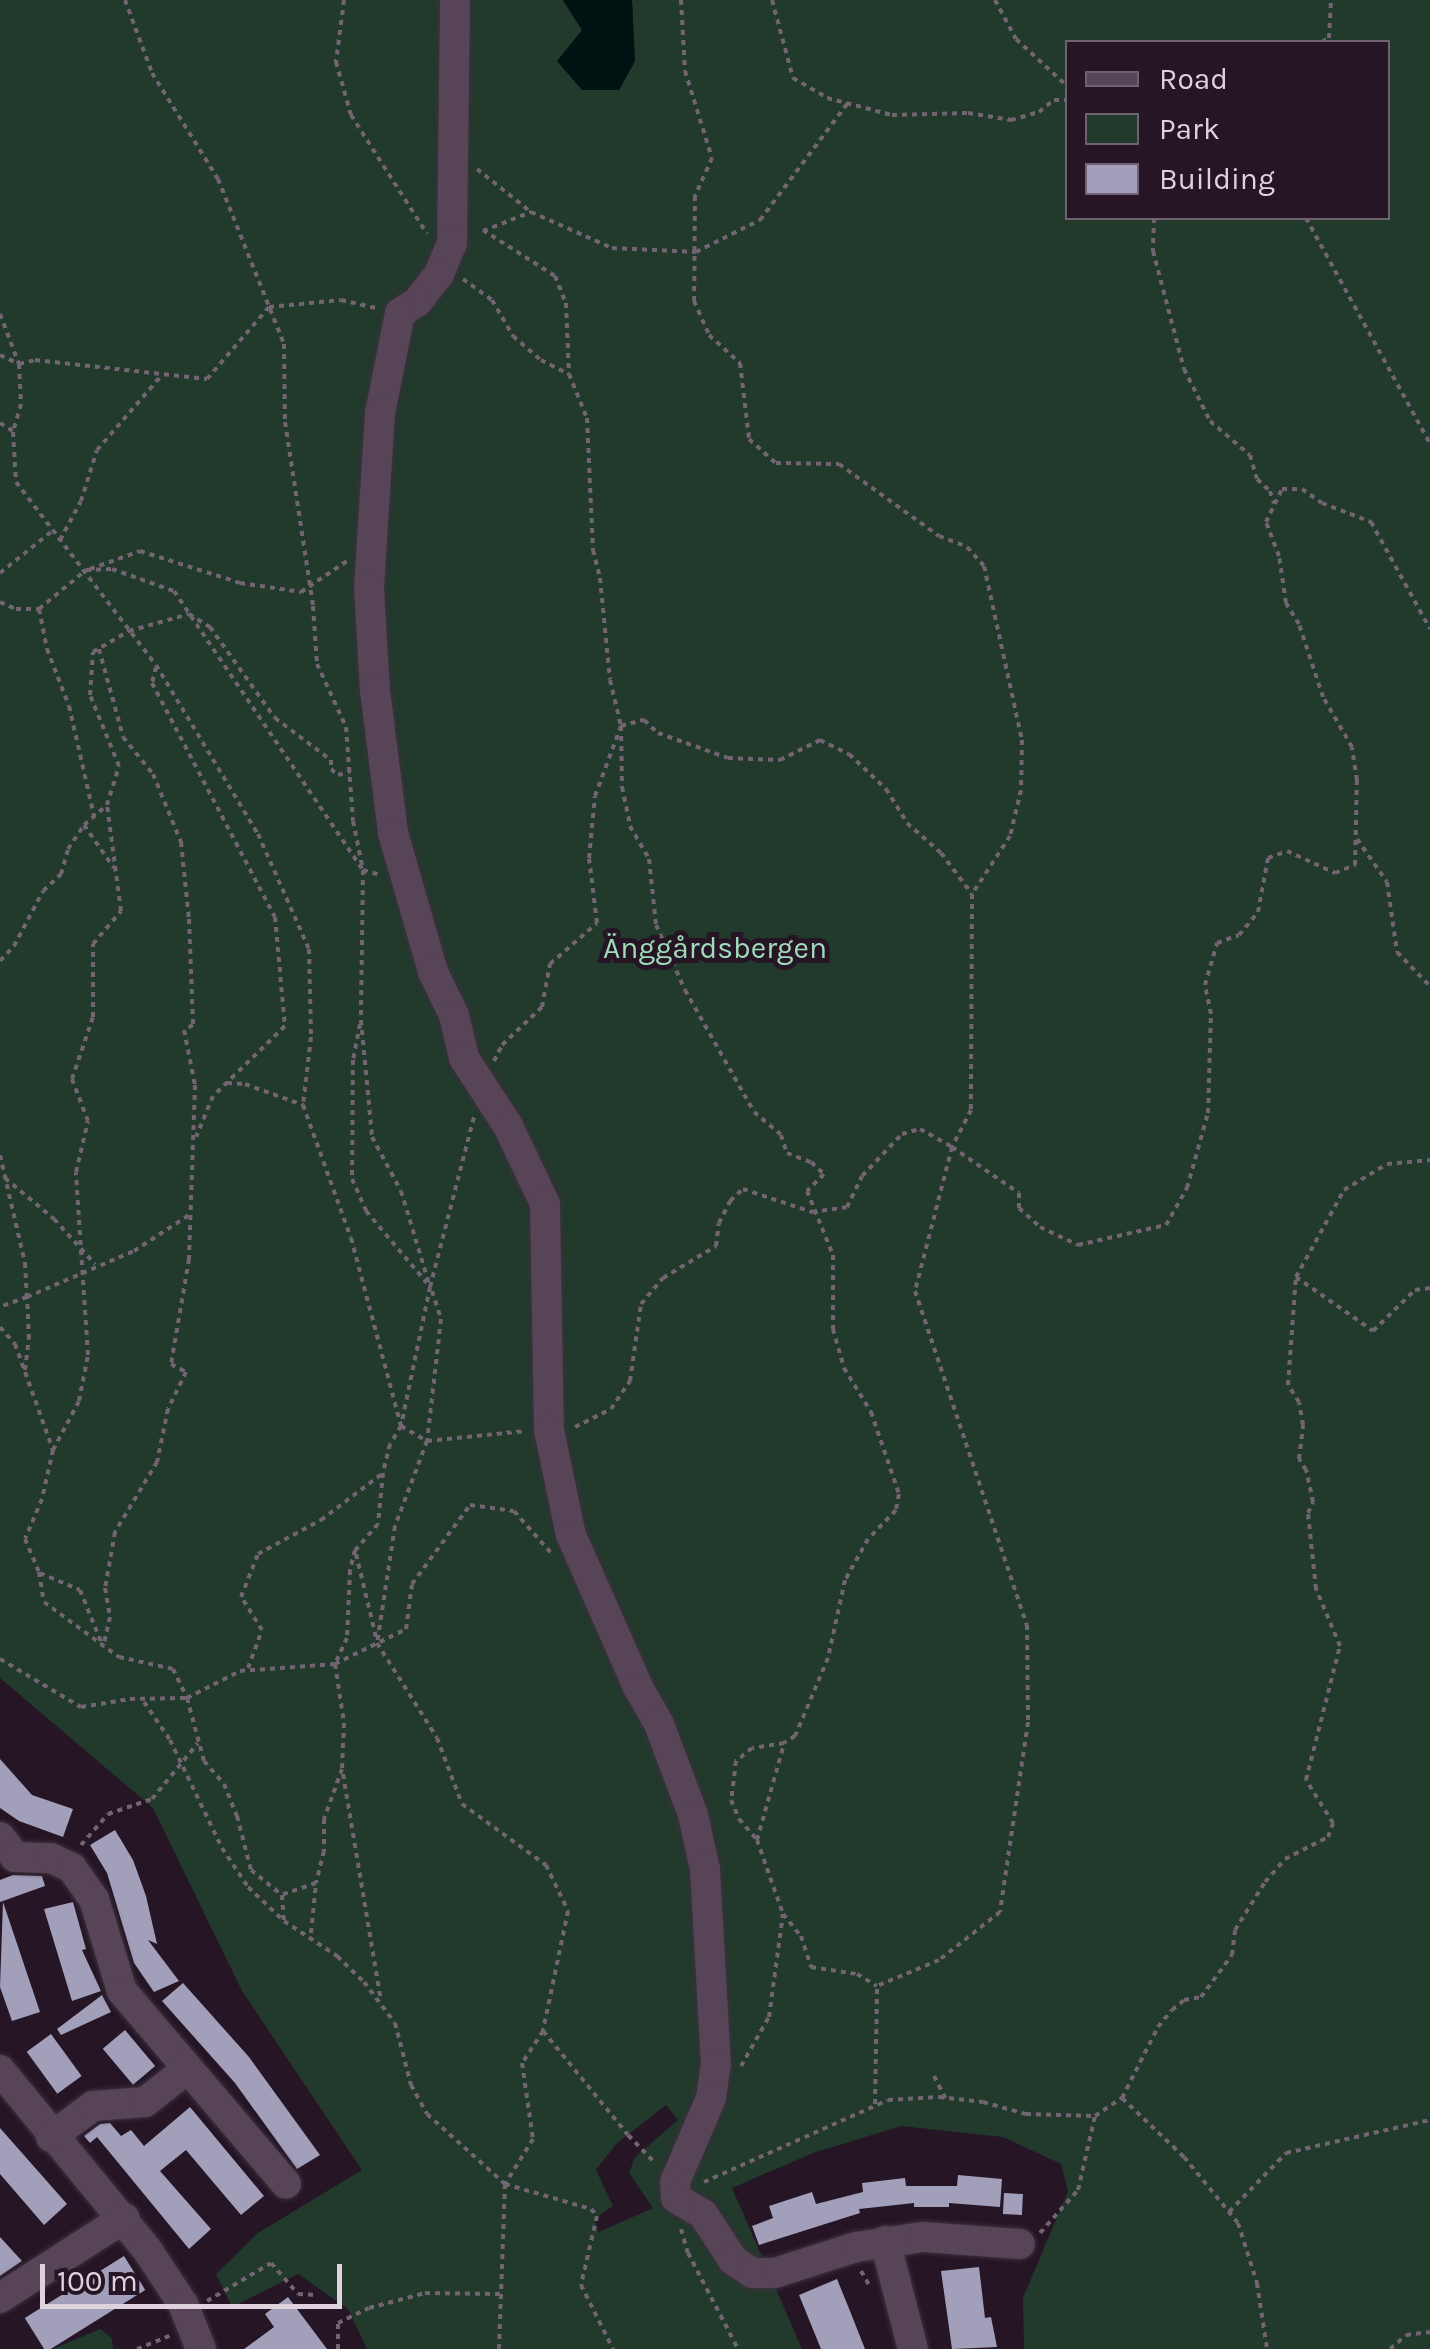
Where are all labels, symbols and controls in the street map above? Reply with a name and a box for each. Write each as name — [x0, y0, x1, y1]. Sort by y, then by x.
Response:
legend — [1065, 40, 1390, 220]
text: Road — [1159, 61, 1228, 97]
text: Park — [1159, 111, 1220, 147]
text: Building — [1159, 161, 1275, 197]
park label: Änggårdsbergen — [603, 930, 827, 966]
scale bar — [45, 2244, 348, 2306]
text: 100 m — [57, 2263, 138, 2299]

